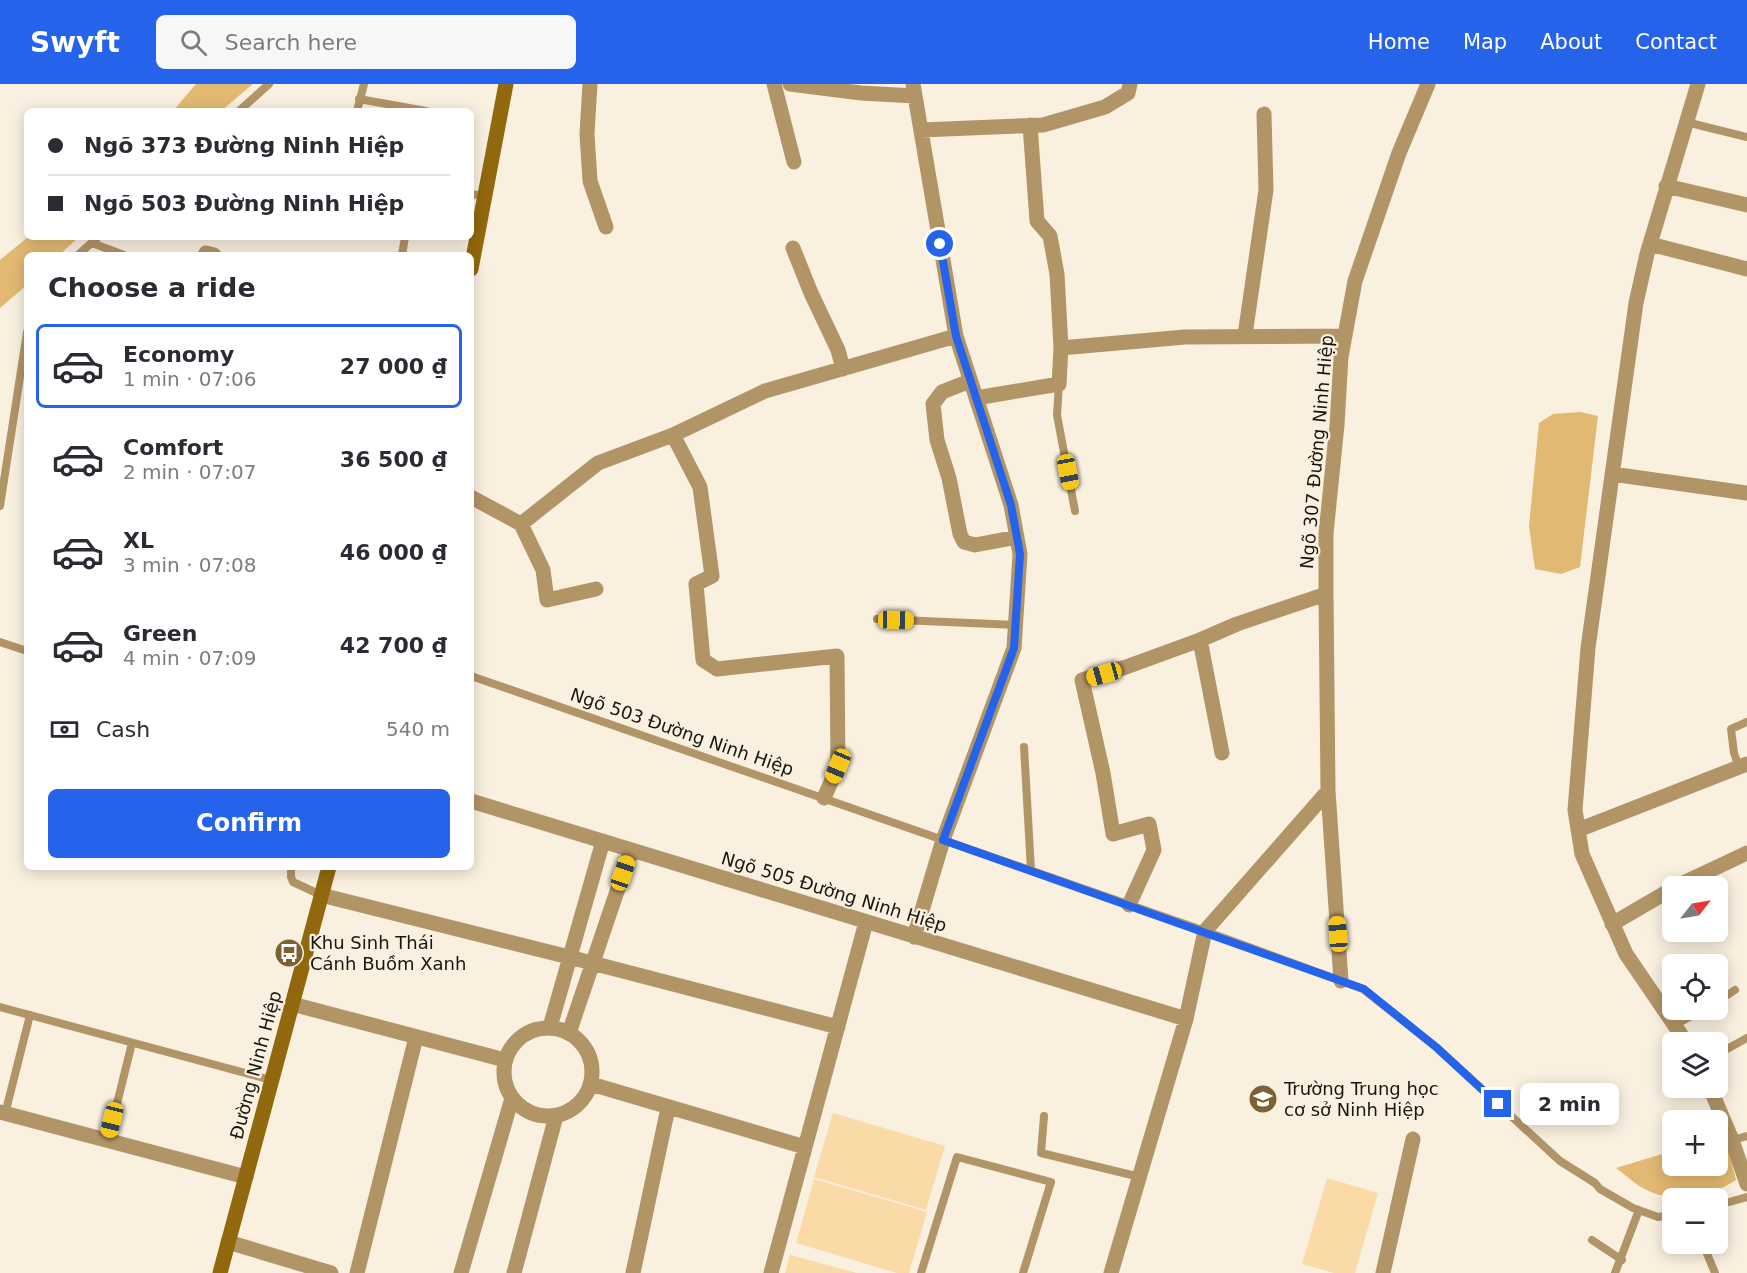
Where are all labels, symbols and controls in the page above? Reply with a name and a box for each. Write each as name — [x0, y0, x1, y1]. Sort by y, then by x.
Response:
search box — [156, 15, 576, 69]
text: Swyft — [30, 26, 120, 59]
icon: search — [177, 26, 210, 59]
text: Search here — [225, 30, 357, 55]
text: Home — [1368, 30, 1430, 54]
text: Map — [1463, 30, 1507, 54]
text: About — [1540, 30, 1602, 54]
text: Contact — [1635, 30, 1717, 54]
text: Ngõ 373 Đường Ninh Hiệp — [84, 133, 404, 158]
text: Ngõ 503 Đường Ninh Hiệp — [84, 191, 404, 216]
route start — [926, 230, 953, 257]
text: Choose a ride — [48, 272, 256, 303]
street label: Ngõ 307 Đường Ninh Hiệp — [1296, 334, 1337, 570]
icon: car — [51, 339, 105, 393]
text: Economy — [123, 342, 234, 367]
text: 27 000 ₫ — [340, 354, 447, 379]
text: 1 min · 07:06 — [123, 367, 257, 391]
icon: car — [51, 432, 105, 486]
text: Comfort — [123, 435, 223, 460]
text: 36 500 ₫ — [340, 447, 447, 472]
car — [1056, 453, 1080, 491]
text: 2 min · 07:07 — [123, 460, 257, 484]
icon: car — [51, 525, 105, 579]
text: XL — [123, 528, 154, 553]
text: 46 000 ₫ — [340, 540, 447, 565]
text: 3 min · 07:08 — [123, 553, 257, 577]
car — [878, 611, 914, 629]
icon: car — [51, 618, 105, 672]
text: Green — [123, 621, 197, 646]
text: 42 700 ₫ — [340, 633, 447, 658]
text: 4 min · 07:09 — [123, 646, 257, 670]
car — [1084, 660, 1124, 688]
street label: Ngõ 503 Đường Ninh Hiệp — [568, 683, 797, 780]
icon: cash — [48, 713, 81, 746]
text: Cash — [96, 717, 150, 742]
text: 540 m — [386, 717, 450, 741]
car — [823, 746, 853, 786]
button: Confirm — [48, 789, 450, 858]
street label: Ngõ 505 Đường Ninh Hiệp — [719, 847, 949, 936]
car — [609, 853, 637, 893]
north arrow — [1662, 876, 1728, 942]
map controls — [1662, 876, 1728, 1254]
car — [1328, 915, 1348, 953]
place label: Khu Sinh Thái Cánh Buồm Xanh — [310, 932, 466, 974]
bus stop icon: Khu Sinh Thái Cánh Buồm Xanh — [273, 937, 305, 969]
button: locate — [1662, 954, 1728, 1020]
street label: Đường Ninh Hiệp — [226, 988, 285, 1141]
button: layers — [1662, 1032, 1728, 1098]
place label: Trường Trung học cơ sở Ninh Hiệp — [1283, 1078, 1439, 1120]
school or university icon: Trường Trung học cơ sở Ninh Hiệp — [1247, 1083, 1279, 1115]
callout: 2 min — [1519, 1083, 1618, 1125]
route end — [1484, 1090, 1511, 1117]
text: 2 min — [1538, 1092, 1601, 1116]
car — [99, 1100, 125, 1140]
button: + — [1662, 1110, 1728, 1176]
button: − — [1662, 1188, 1728, 1254]

